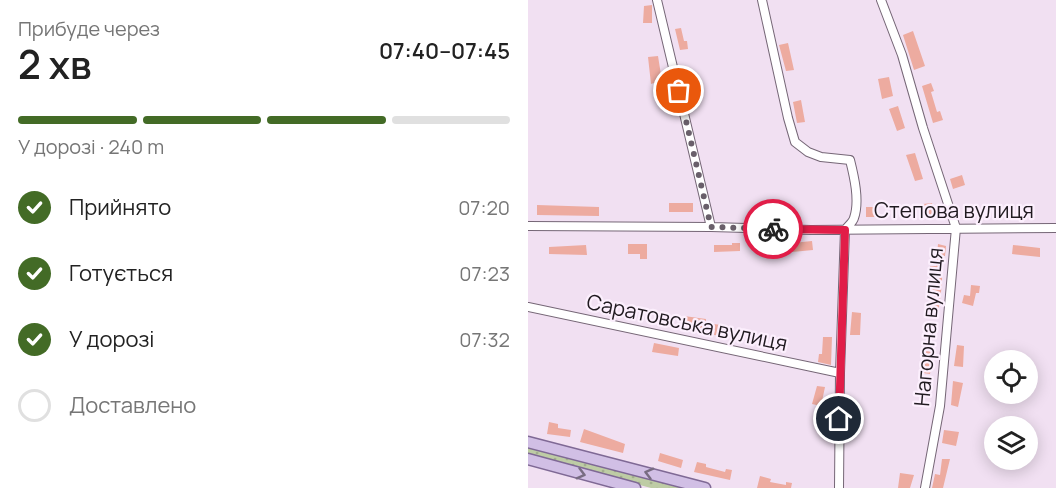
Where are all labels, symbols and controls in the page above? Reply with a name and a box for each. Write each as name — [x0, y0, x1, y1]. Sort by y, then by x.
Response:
text: Прибуде через — [18, 15, 160, 42]
text: 07:40–07:45 — [379, 36, 510, 66]
text: 2 хв — [18, 37, 91, 91]
pin — [653, 65, 704, 116]
icon: bag — [662, 74, 695, 107]
text: У дорозі · 240 m — [18, 133, 164, 160]
icon: check — [18, 191, 51, 224]
text: Прийнято — [69, 192, 171, 222]
text: 07:20 — [458, 194, 510, 221]
street label: Степова вулиця — [874, 196, 1034, 224]
courier — [743, 199, 803, 259]
icon: bike — [757, 213, 790, 246]
street label: Нагорна вулиця — [907, 246, 949, 407]
icon: check — [18, 257, 51, 290]
text: Готується — [69, 258, 173, 288]
text: 07:23 — [459, 260, 510, 287]
street label: Саратовська вулиця — [584, 287, 790, 357]
icon: check — [18, 323, 51, 356]
text: У дорозі — [69, 324, 155, 354]
text: 07:32 — [459, 326, 510, 353]
map controls — [984, 350, 1038, 470]
button: locate — [984, 350, 1038, 404]
text: Доставлено — [69, 390, 196, 420]
pin — [813, 393, 864, 444]
icon: home — [822, 402, 855, 435]
button: layers — [984, 416, 1038, 470]
one-way arrow — [576, 466, 586, 479]
one-way arrow — [644, 468, 655, 480]

